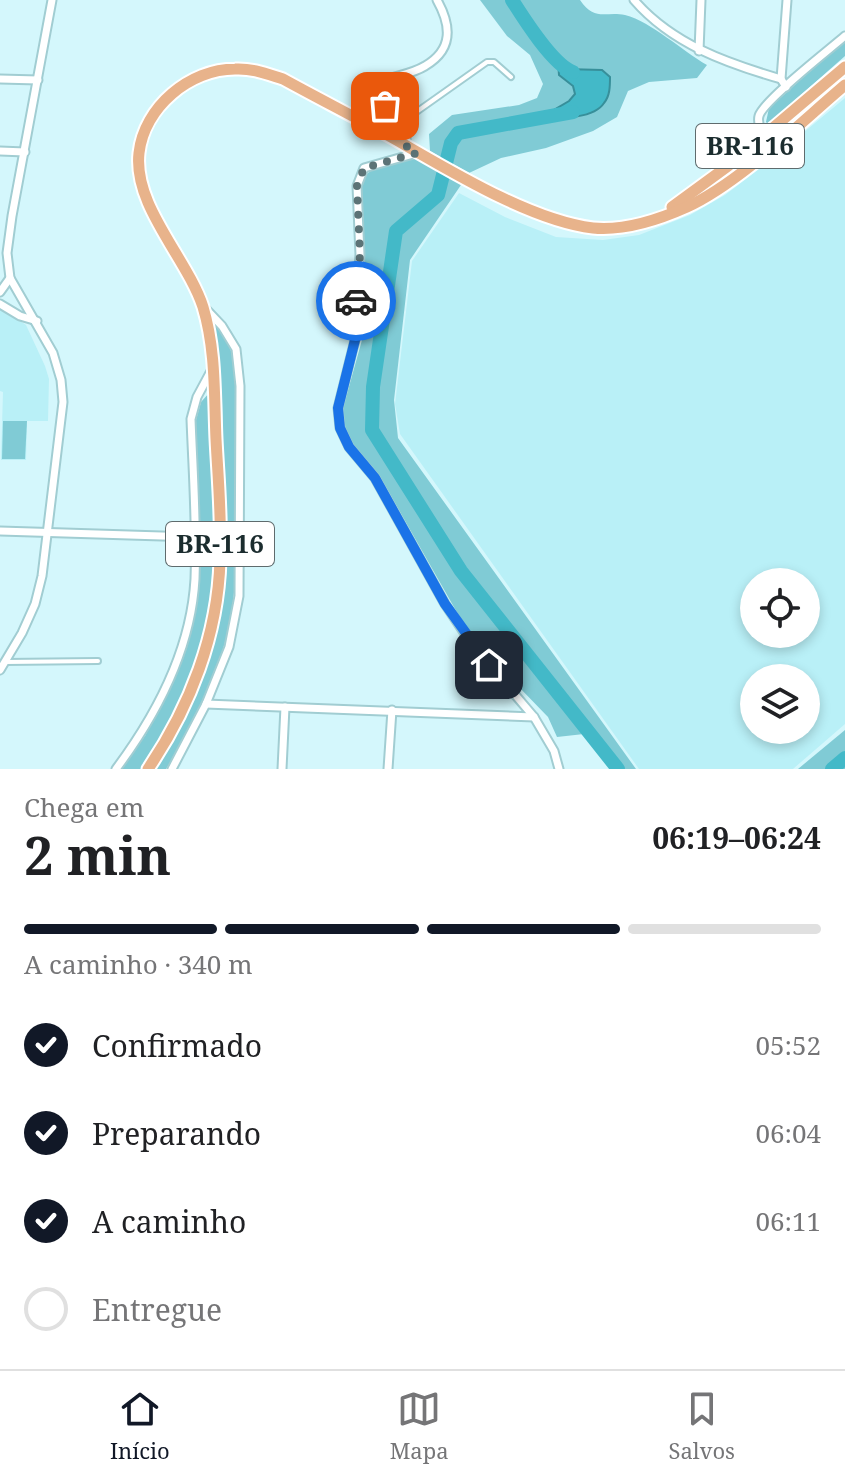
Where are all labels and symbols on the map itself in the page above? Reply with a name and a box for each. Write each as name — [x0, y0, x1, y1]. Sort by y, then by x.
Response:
pin — [351, 72, 419, 140]
road number: BR-116 — [696, 124, 804, 168]
courier — [316, 261, 396, 341]
road number: BR-116 — [166, 522, 274, 566]
pin — [455, 631, 523, 699]

